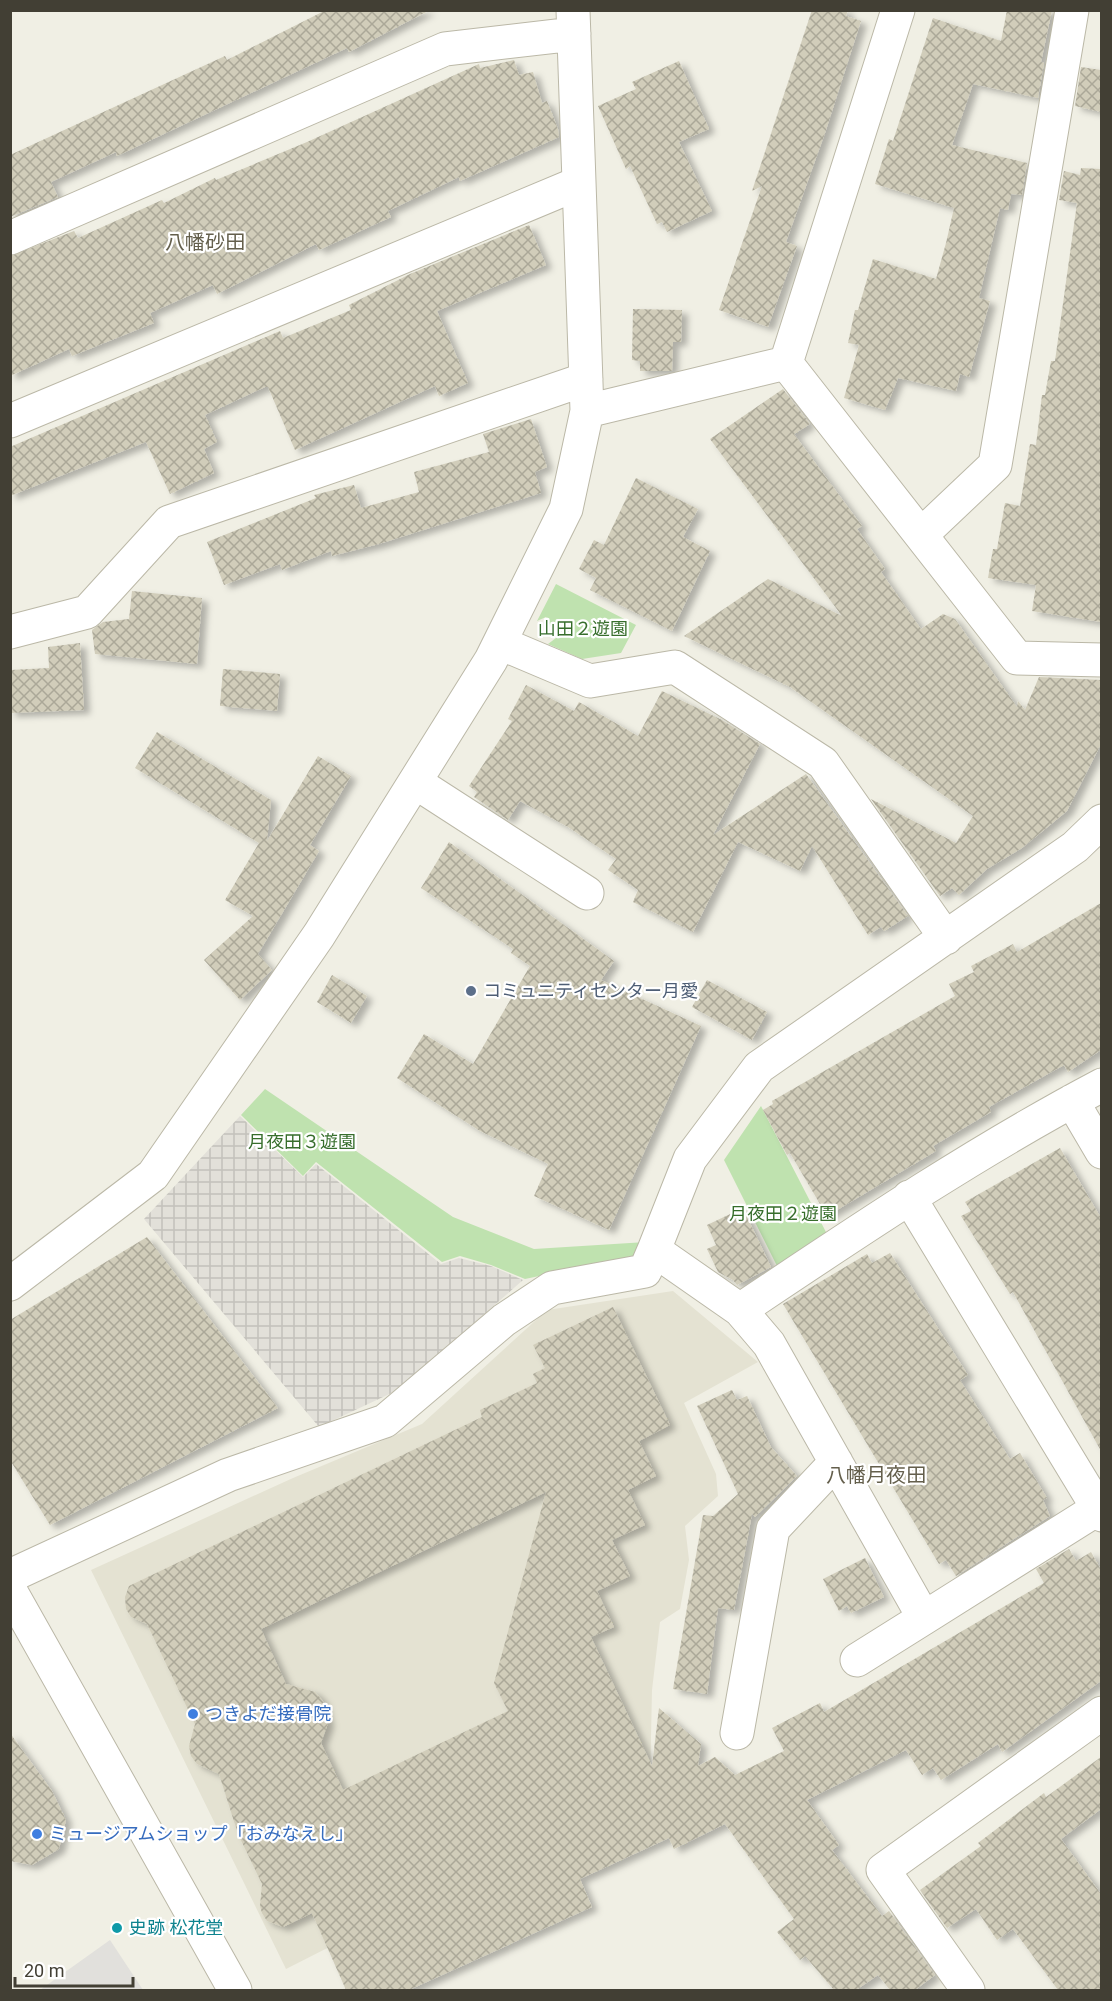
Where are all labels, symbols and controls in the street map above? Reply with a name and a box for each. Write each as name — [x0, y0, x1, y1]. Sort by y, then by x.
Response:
district label: 八幡砂田 — [165, 230, 245, 254]
park label: 山田２遊園 — [538, 618, 628, 639]
place label: コミュニティセンター月愛 — [483, 980, 698, 1001]
marker: コミュニティセンター月愛 — [464, 984, 478, 998]
park label: 月夜田３遊園 — [248, 1131, 356, 1152]
park label: 月夜田２遊園 — [729, 1203, 837, 1224]
district label: 八幡月夜田 — [826, 1463, 926, 1487]
place label: つきよだ接骨院 — [205, 1703, 331, 1724]
marker: つきよだ接骨院 — [186, 1707, 200, 1721]
place label: ミュージアムショップ「おみなえし」 — [49, 1823, 353, 1844]
marker: ミュージアムショップ「おみなえし」 — [30, 1827, 44, 1841]
place label: 史跡 松花堂 — [129, 1917, 223, 1938]
marker: 史跡 松花堂 — [110, 1921, 124, 1935]
scale bar — [15, 1950, 134, 1988]
text: 20 m — [24, 1960, 64, 1981]

